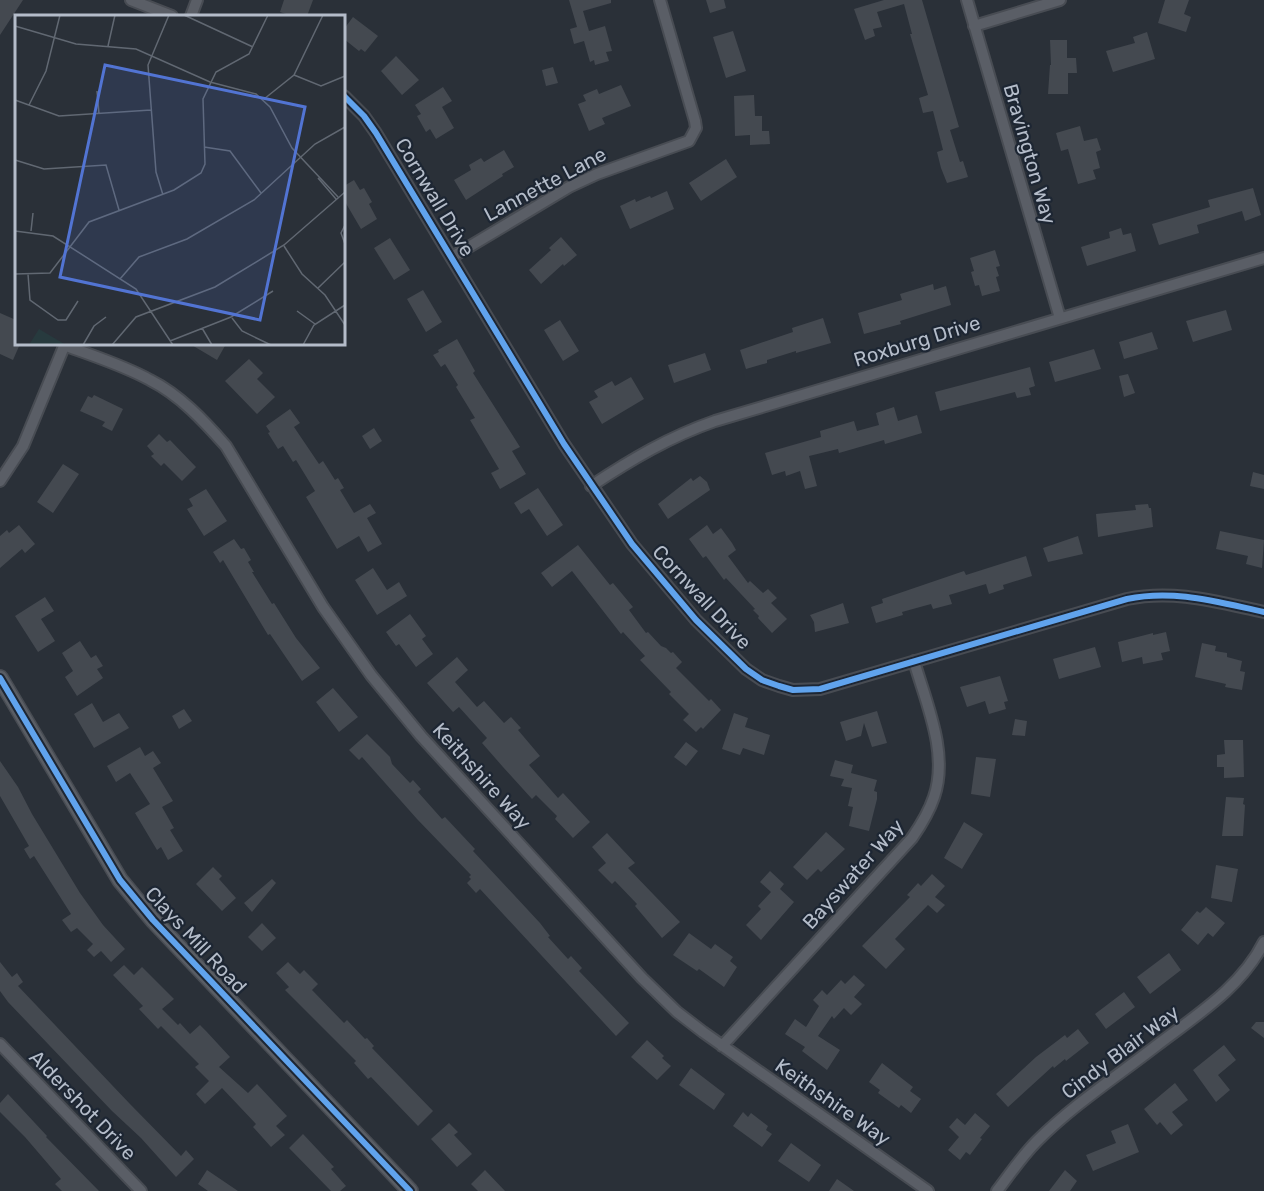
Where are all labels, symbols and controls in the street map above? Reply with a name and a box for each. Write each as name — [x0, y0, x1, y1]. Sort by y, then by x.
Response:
inset map — [15, 15, 345, 345]
street label: Bravington Way — [998, 81, 1062, 227]
street label: Cornwall Drive — [390, 133, 480, 261]
street label: Lannette Lane — [480, 142, 610, 226]
street label: Roxburg Drive — [851, 310, 983, 372]
street label: Cornwall Drive — [648, 540, 756, 654]
street label: Keithshire Way — [428, 718, 536, 834]
street label: Bayswater Way — [797, 814, 909, 934]
street label: Clays Mill Road — [140, 882, 252, 998]
street label: Cindy Blair Way — [1057, 1000, 1183, 1104]
street label: Aldershot Drive — [24, 1045, 142, 1165]
street label: Keithshire Way — [771, 1053, 895, 1151]

